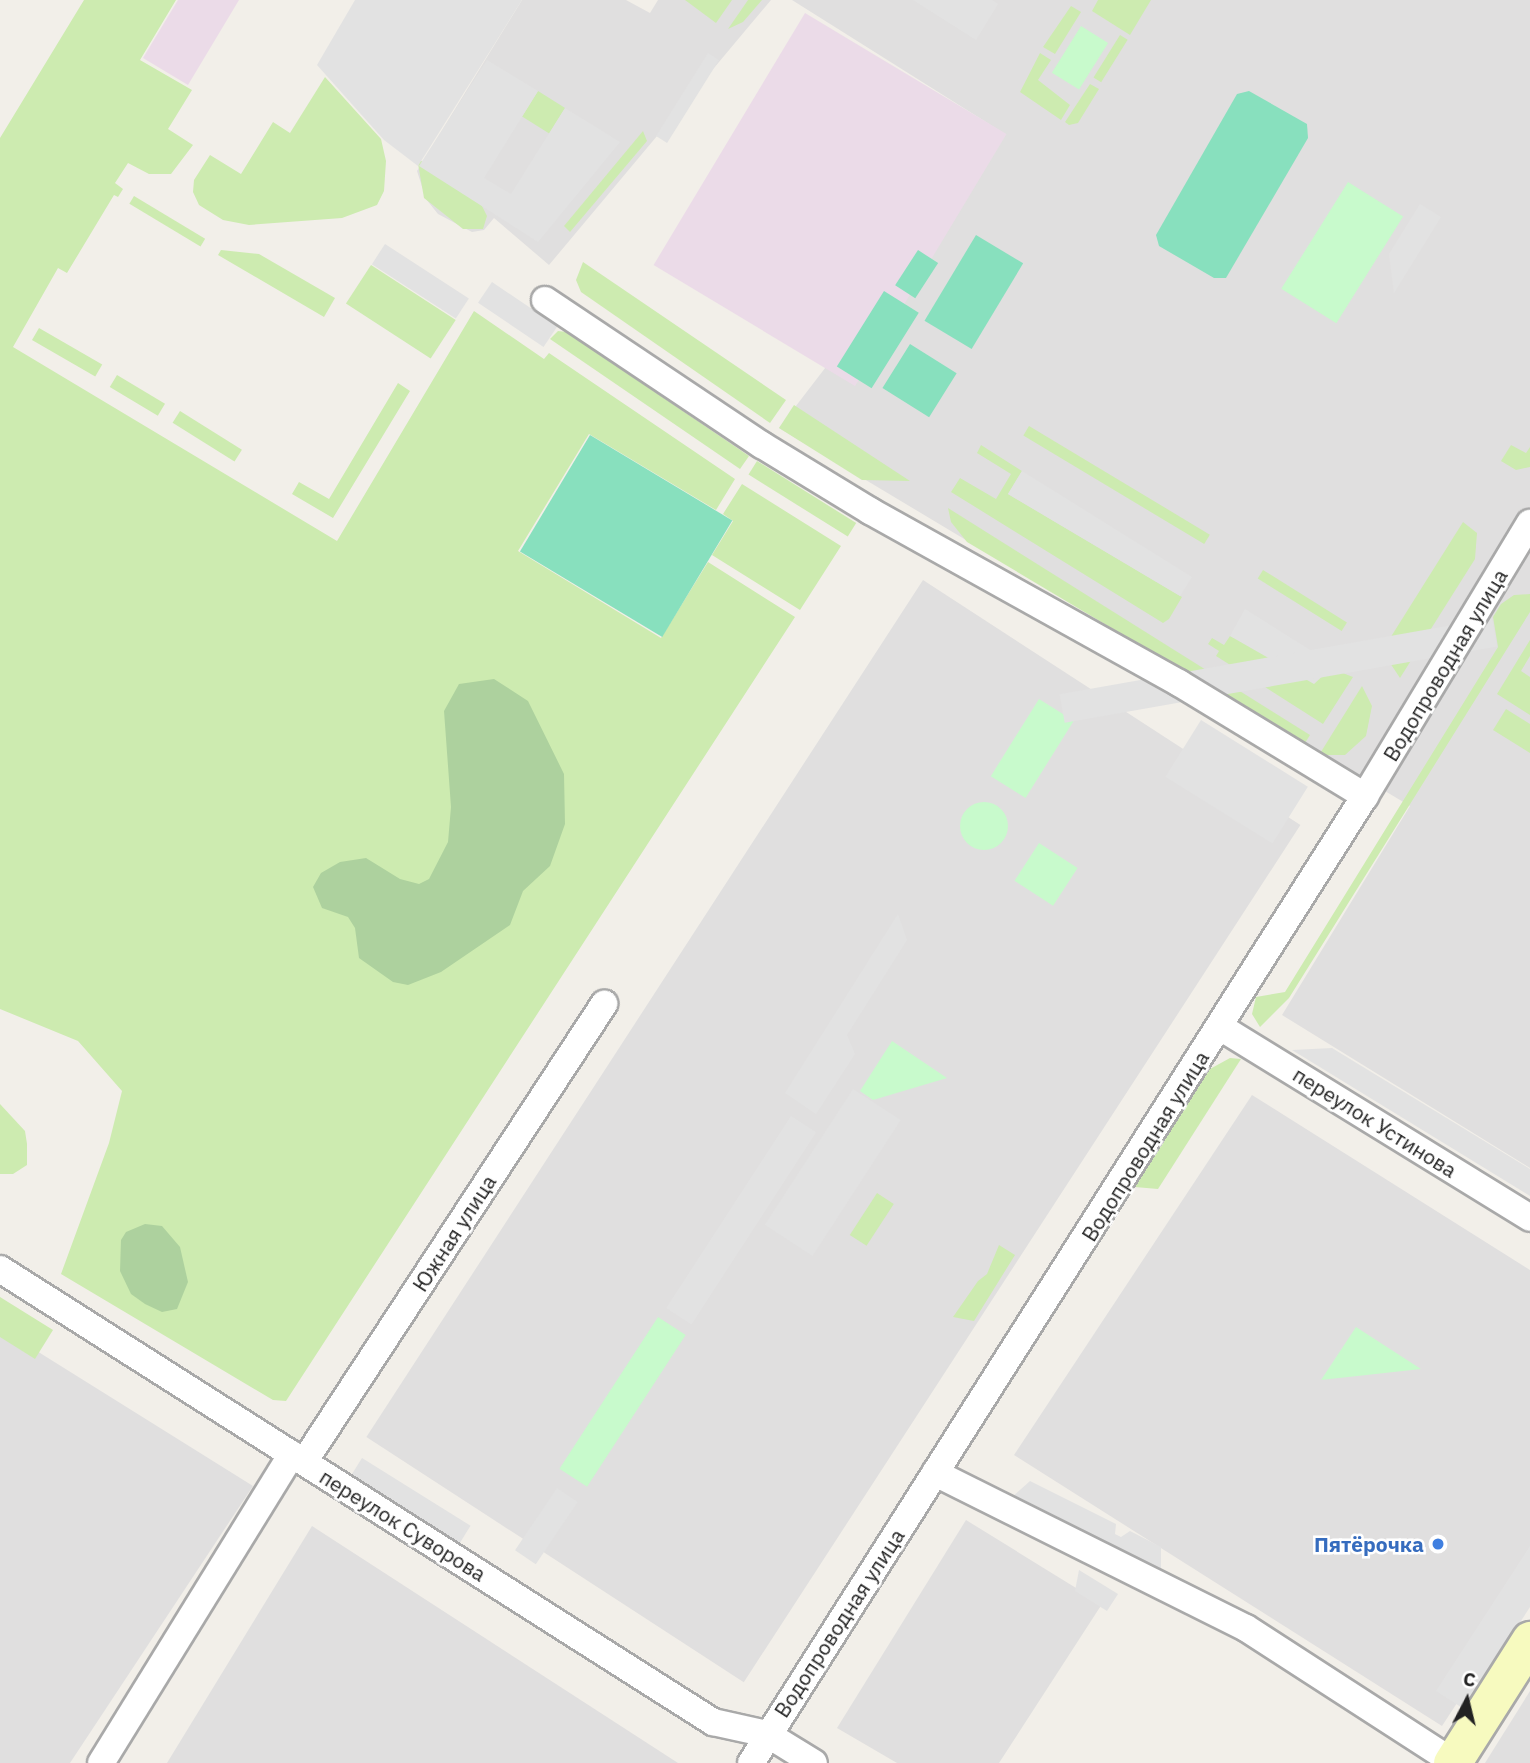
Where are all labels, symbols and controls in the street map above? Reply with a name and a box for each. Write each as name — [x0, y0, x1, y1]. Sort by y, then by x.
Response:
street label: Водопроводная улица — [1378, 564, 1512, 766]
street label: Водопроводная улица — [1076, 1046, 1214, 1246]
street label: переулок Устинова — [1289, 1061, 1461, 1183]
street label: Южная улица — [407, 1170, 501, 1296]
street label: переулок Суворова — [315, 1464, 491, 1586]
street label: Водопроводная улица — [769, 1524, 909, 1722]
place label: Пятёрочка — [1314, 1531, 1424, 1557]
marker: Пятёрочка — [1430, 1536, 1446, 1552]
north arrow — [1432, 1665, 1502, 1735]
text: С — [1462, 1666, 1477, 1692]

